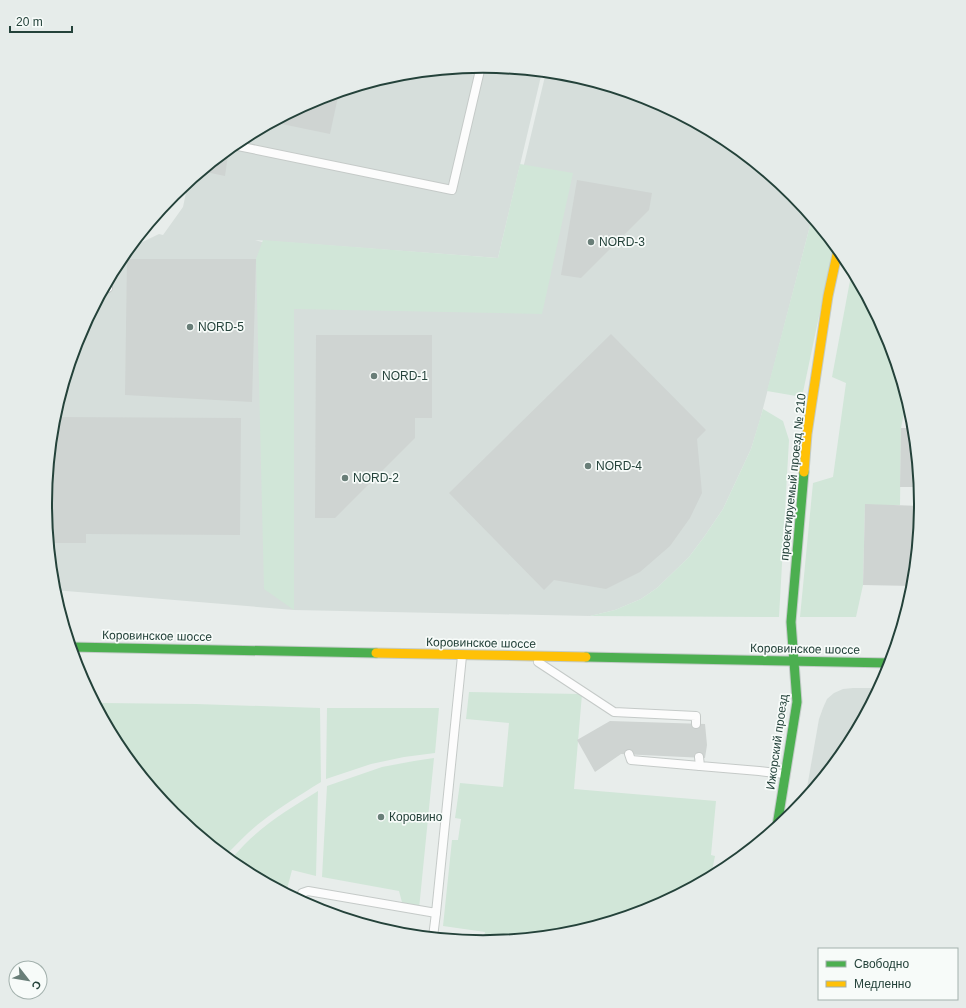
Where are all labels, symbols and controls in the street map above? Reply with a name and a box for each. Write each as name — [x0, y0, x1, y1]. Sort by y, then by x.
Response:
scale bar — [10, 8, 72, 34]
text: 20 m — [16, 15, 43, 29]
place label: NORD-3 — [599, 235, 645, 249]
marker: NORD-3 — [586, 237, 596, 247]
place label: NORD-5 — [198, 320, 244, 334]
marker: NORD-5 — [185, 322, 195, 332]
place label: NORD-1 — [382, 369, 428, 383]
marker: NORD-1 — [369, 371, 379, 381]
street label: проектируемый проезд № 210 — [777, 392, 809, 561]
place label: NORD-4 — [596, 459, 642, 473]
marker: NORD-4 — [583, 461, 593, 471]
place label: NORD-2 — [353, 471, 399, 485]
marker: NORD-2 — [340, 473, 350, 483]
street label: Коровинское шоссе — [102, 628, 212, 644]
street label: Коровинское шоссе — [426, 635, 536, 651]
street label: Коровинское шоссе — [750, 641, 860, 657]
street label: Ижорский проезд — [763, 693, 791, 791]
place label: Коровино — [389, 810, 443, 824]
marker: Коровино — [376, 812, 386, 822]
legend — [818, 948, 958, 1000]
text: Свободно — [854, 957, 909, 971]
north arrow — [8, 960, 48, 1000]
text: Медленно — [854, 977, 911, 991]
text: С — [29, 979, 44, 992]

